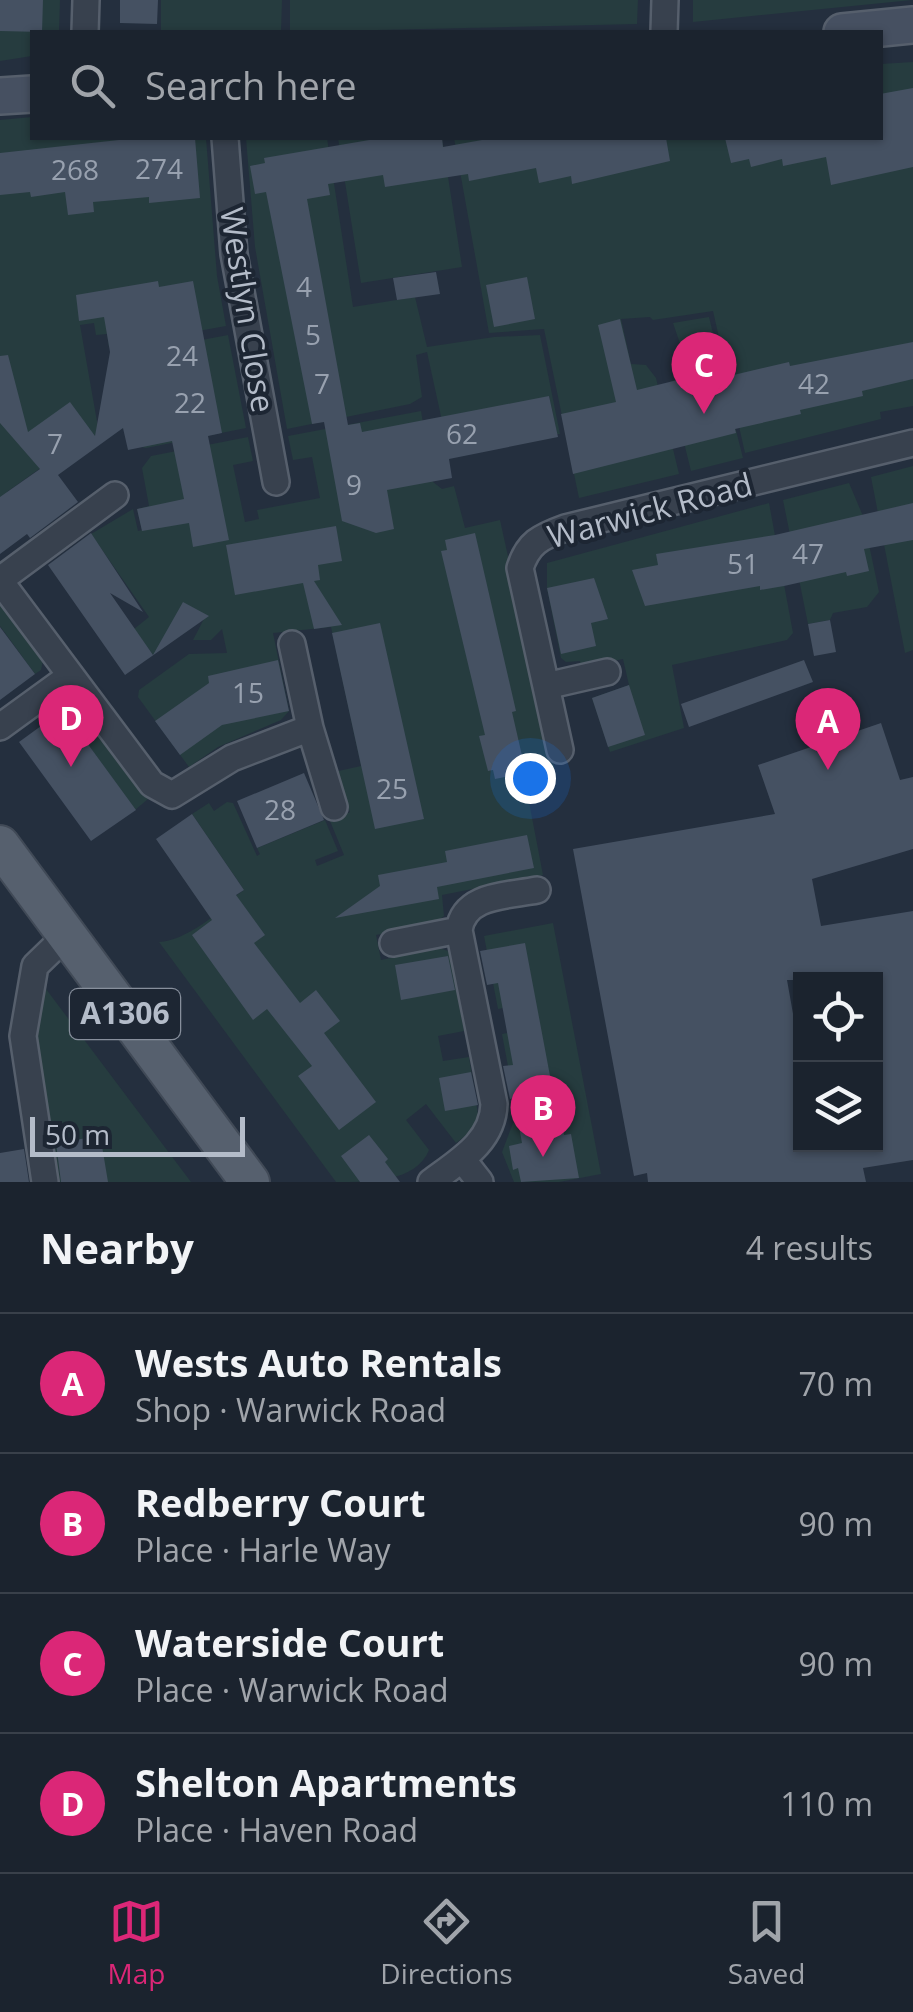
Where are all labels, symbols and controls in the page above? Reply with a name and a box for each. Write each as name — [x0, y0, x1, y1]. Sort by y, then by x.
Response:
search box — [30, 30, 883, 140]
icon: search — [65, 58, 120, 113]
text: Search here — [145, 59, 357, 111]
house number: 274 — [135, 149, 183, 187]
house number: 268 — [51, 150, 99, 188]
street label: Westlyn Close — [211, 204, 286, 415]
house number: 4 — [296, 267, 312, 305]
house number: 5 — [305, 315, 321, 353]
pin: C — [672, 332, 736, 414]
house number: 24 — [166, 336, 198, 374]
house number: 7 — [314, 364, 330, 402]
house number: 42 — [798, 364, 830, 402]
house number: 22 — [174, 383, 206, 421]
house number: 62 — [446, 414, 478, 452]
house number: 7 — [47, 424, 63, 462]
street label: Warwick Road — [543, 462, 757, 558]
house number: 9 — [346, 465, 362, 503]
house number: 47 — [792, 534, 824, 572]
house number: 51 — [727, 544, 759, 582]
house number: 15 — [232, 673, 264, 711]
pin: D — [38, 684, 104, 767]
pin: A — [796, 688, 860, 770]
your location — [505, 753, 556, 804]
house number: 25 — [376, 769, 408, 807]
house number: 28 — [264, 790, 296, 828]
map controls — [793, 972, 883, 1152]
button: locate — [793, 972, 883, 1062]
road number: A1306 — [70, 989, 180, 1039]
button: layers — [793, 1062, 883, 1152]
pin: B — [510, 1074, 576, 1157]
scale bar — [30, 1112, 245, 1156]
text: 50 m — [45, 1115, 110, 1153]
text: Nearby — [40, 1219, 194, 1276]
text: 4 results — [746, 1226, 873, 1269]
text: Wests Auto Rentals — [135, 1336, 502, 1388]
text: A — [61, 1362, 84, 1405]
text: 70 m — [798, 1362, 873, 1405]
text: Shop · Warwick Road — [135, 1388, 446, 1431]
text: Redberry Court — [135, 1476, 426, 1528]
text: B — [62, 1502, 83, 1545]
text: 90 m — [798, 1502, 873, 1545]
text: Place · Harle Way — [135, 1528, 391, 1571]
text: Waterside Court — [135, 1616, 444, 1668]
text: C — [62, 1642, 83, 1685]
text: 90 m — [798, 1642, 873, 1685]
text: Place · Warwick Road — [135, 1668, 449, 1711]
text: Shelton Apartments — [135, 1756, 517, 1808]
text: D — [61, 1782, 84, 1825]
text: 110 m — [780, 1782, 873, 1825]
text: Place · Haven Road — [135, 1808, 418, 1851]
tab: Map — [107, 1894, 165, 1992]
tab: Directions — [380, 1894, 513, 1992]
tab: Saved — [728, 1894, 805, 1992]

